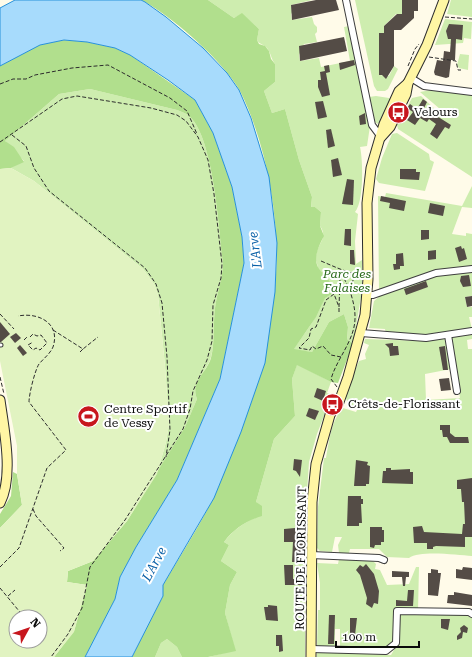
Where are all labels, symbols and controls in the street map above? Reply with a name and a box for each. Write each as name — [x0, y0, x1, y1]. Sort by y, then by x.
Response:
bus stop icon: Velours — [385, 99, 411, 125]
place label: Velours — [414, 105, 458, 119]
water label: L'Arve — [245, 231, 265, 270]
park label: Parc des Falaises — [322, 267, 371, 295]
bus stop icon: Crêts-de-Florissant — [320, 391, 346, 417]
place label: Crêts-de-Florissant — [348, 397, 461, 411]
place label: Centre Sportif de Vessy — [104, 402, 187, 430]
sports icon: Centre Sportif de Vessy — [76, 403, 102, 429]
street label: ROUTE DE FLORISSANT — [293, 486, 309, 630]
water label: L'Arve — [138, 544, 169, 585]
north arrow — [8, 609, 48, 649]
text: N — [28, 615, 43, 631]
scale bar — [336, 623, 419, 649]
text: 100 m — [342, 630, 376, 644]

